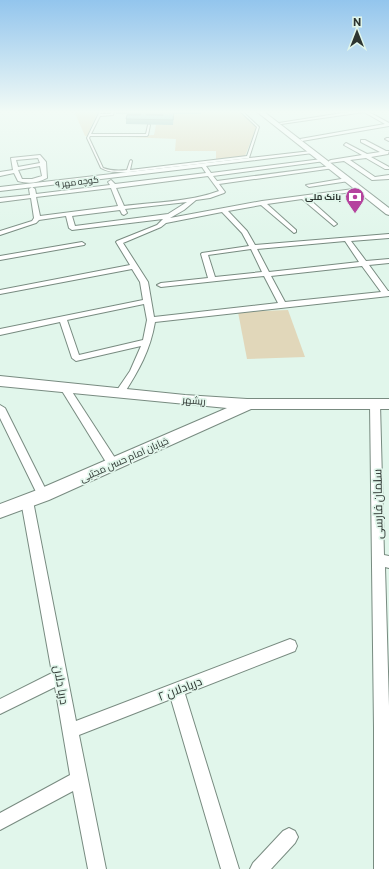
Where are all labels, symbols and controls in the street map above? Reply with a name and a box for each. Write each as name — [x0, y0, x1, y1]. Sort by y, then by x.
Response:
north arrow — [337, 12, 377, 52]
text: N — [353, 15, 361, 28]
street label: کوچه مهر ۹ — [55, 173, 99, 191]
bank icon: بانک ملی — [344, 186, 366, 214]
place label: بانک ملی — [305, 191, 341, 203]
street label: ریشهر — [181, 393, 206, 408]
street label: خیابان امام حسن مجتبی — [78, 434, 171, 486]
street label: سلمان فارسی — [369, 469, 386, 539]
street label: دریا دلان — [51, 664, 72, 706]
street label: دریادلان ۲ — [156, 673, 204, 704]

